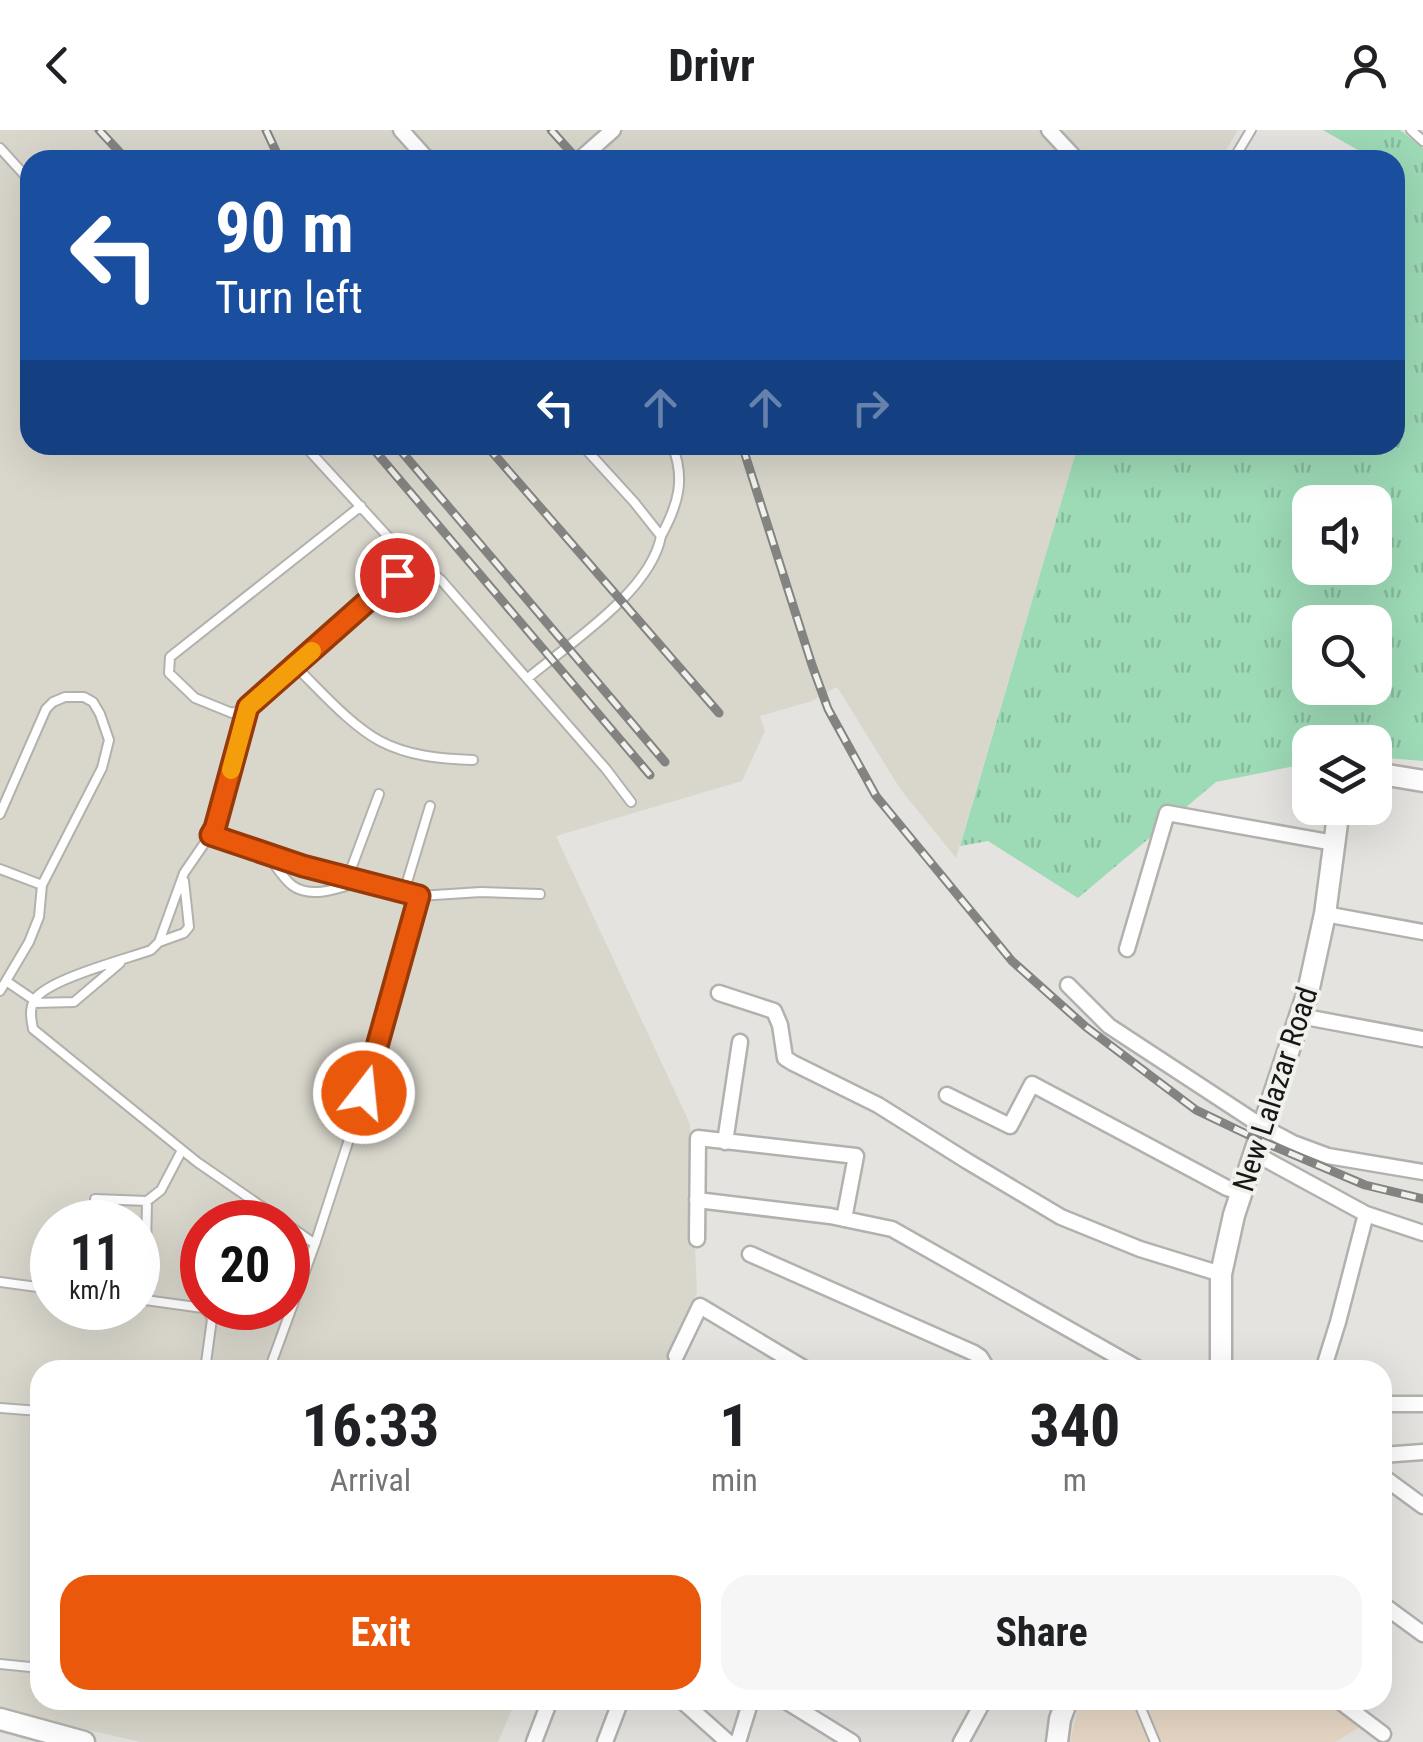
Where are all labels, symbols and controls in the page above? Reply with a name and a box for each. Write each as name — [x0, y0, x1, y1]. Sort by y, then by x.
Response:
icon: back — [30, 38, 85, 93]
icon: person — [1338, 38, 1393, 93]
text: Drivr — [668, 39, 755, 92]
text: 90 m — [215, 187, 354, 269]
icon: left — [50, 190, 180, 320]
text: Turn left — [215, 271, 363, 324]
icon: left — [528, 380, 583, 435]
icon: ahead — [633, 380, 688, 435]
icon: ahead — [738, 380, 793, 435]
icon: right — [843, 380, 898, 435]
map controls — [1292, 485, 1392, 825]
button: sound — [1292, 485, 1392, 585]
pin — [355, 533, 440, 618]
icon: arrive — [370, 548, 425, 603]
button: search — [1292, 605, 1392, 705]
button: layers — [1292, 725, 1392, 825]
street label: New Lalazar Road — [1225, 982, 1325, 1196]
position arrow — [312, 1041, 416, 1145]
speed limit sign: 20 — [180, 1200, 310, 1330]
text: 11 — [70, 1224, 120, 1282]
text: km/h — [69, 1276, 121, 1305]
text: 16:33 — [302, 1390, 439, 1461]
text: 1 — [719, 1390, 750, 1461]
text: 340 — [1029, 1390, 1120, 1461]
text: Arrival — [330, 1461, 411, 1499]
text: min — [711, 1461, 758, 1499]
text: m — [1063, 1461, 1087, 1499]
button: Exit — [60, 1575, 701, 1690]
button: Share — [721, 1575, 1362, 1690]

